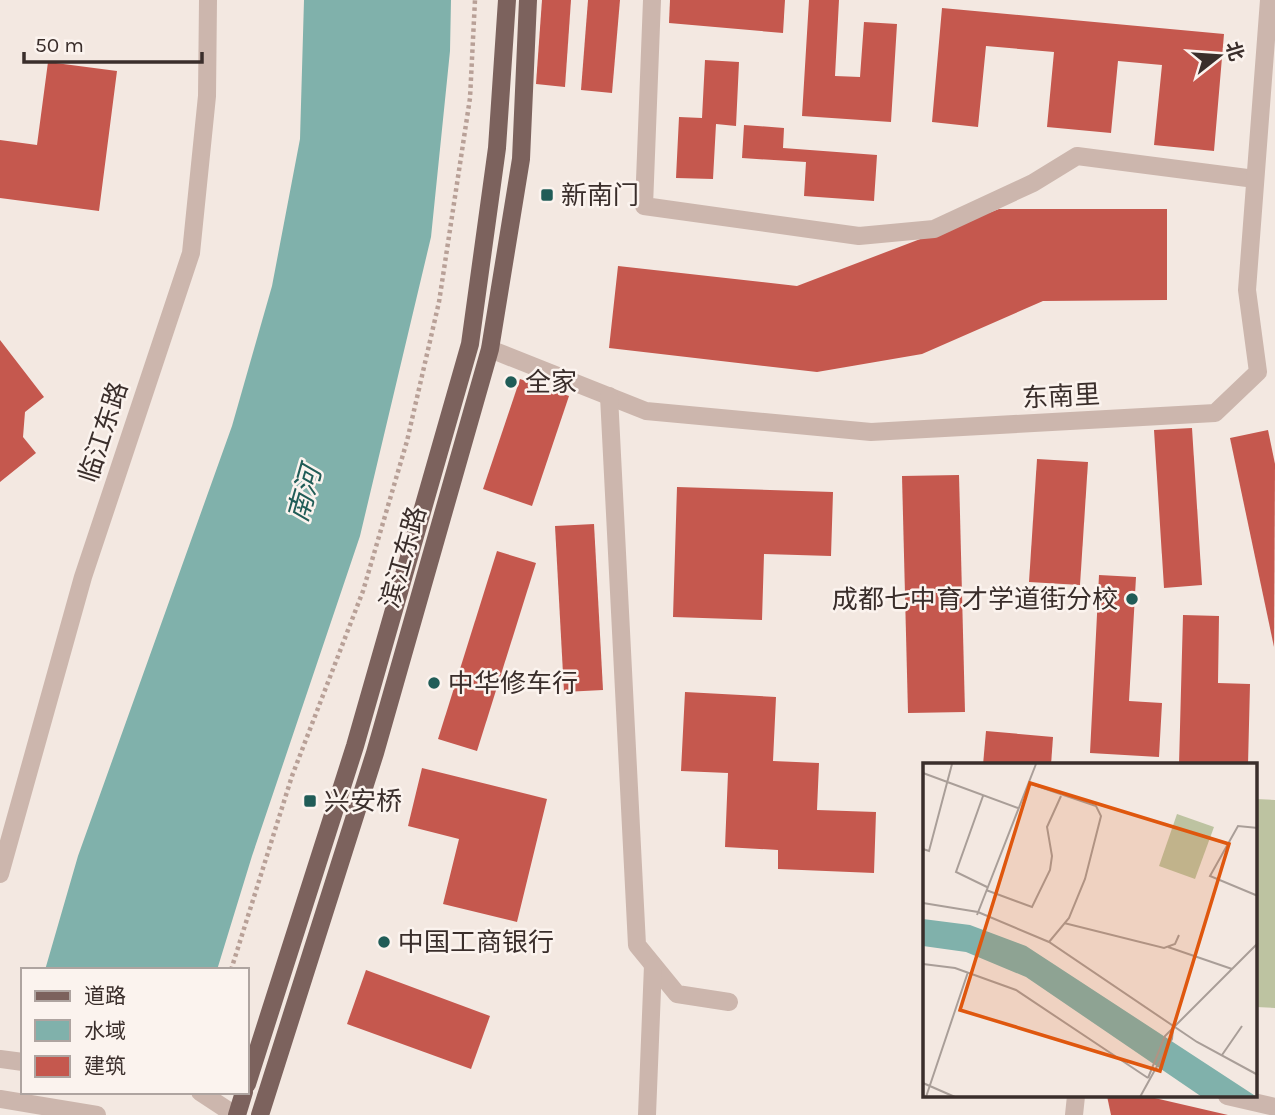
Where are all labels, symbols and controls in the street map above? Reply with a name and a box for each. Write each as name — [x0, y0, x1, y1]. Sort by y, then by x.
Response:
scale bar — [24, 21, 203, 65]
north arrow — [1184, 21, 1254, 91]
text: 50 m — [35, 33, 84, 57]
text: 北 — [1221, 39, 1248, 64]
place label: 新南门 — [561, 180, 639, 211]
marker: 新南门 — [539, 187, 555, 203]
place label: 全家 — [525, 367, 577, 398]
marker: 全家 — [503, 374, 519, 390]
street label: 临江东路 — [73, 378, 134, 486]
street label: 东南里 — [1021, 379, 1101, 414]
water label: 南河 — [281, 458, 329, 526]
street label: 滨江东路 — [374, 503, 433, 611]
place label: 成都七中育才学道街分校 — [832, 584, 1118, 615]
marker: 成都七中育才学道街分校 — [1124, 591, 1140, 607]
place label: 中华修车行 — [448, 668, 578, 699]
marker: 中华修车行 — [426, 675, 442, 691]
inset map — [923, 763, 1258, 1098]
place label: 兴安桥 — [324, 786, 402, 817]
marker: 兴安桥 — [302, 793, 318, 809]
place label: 中国工商银行 — [398, 927, 554, 958]
marker: 中国工商银行 — [376, 934, 392, 950]
legend — [21, 968, 248, 1094]
text: 道路 — [84, 984, 126, 1008]
text: 水域 — [84, 1019, 126, 1043]
text: 建筑 — [84, 1054, 126, 1078]

